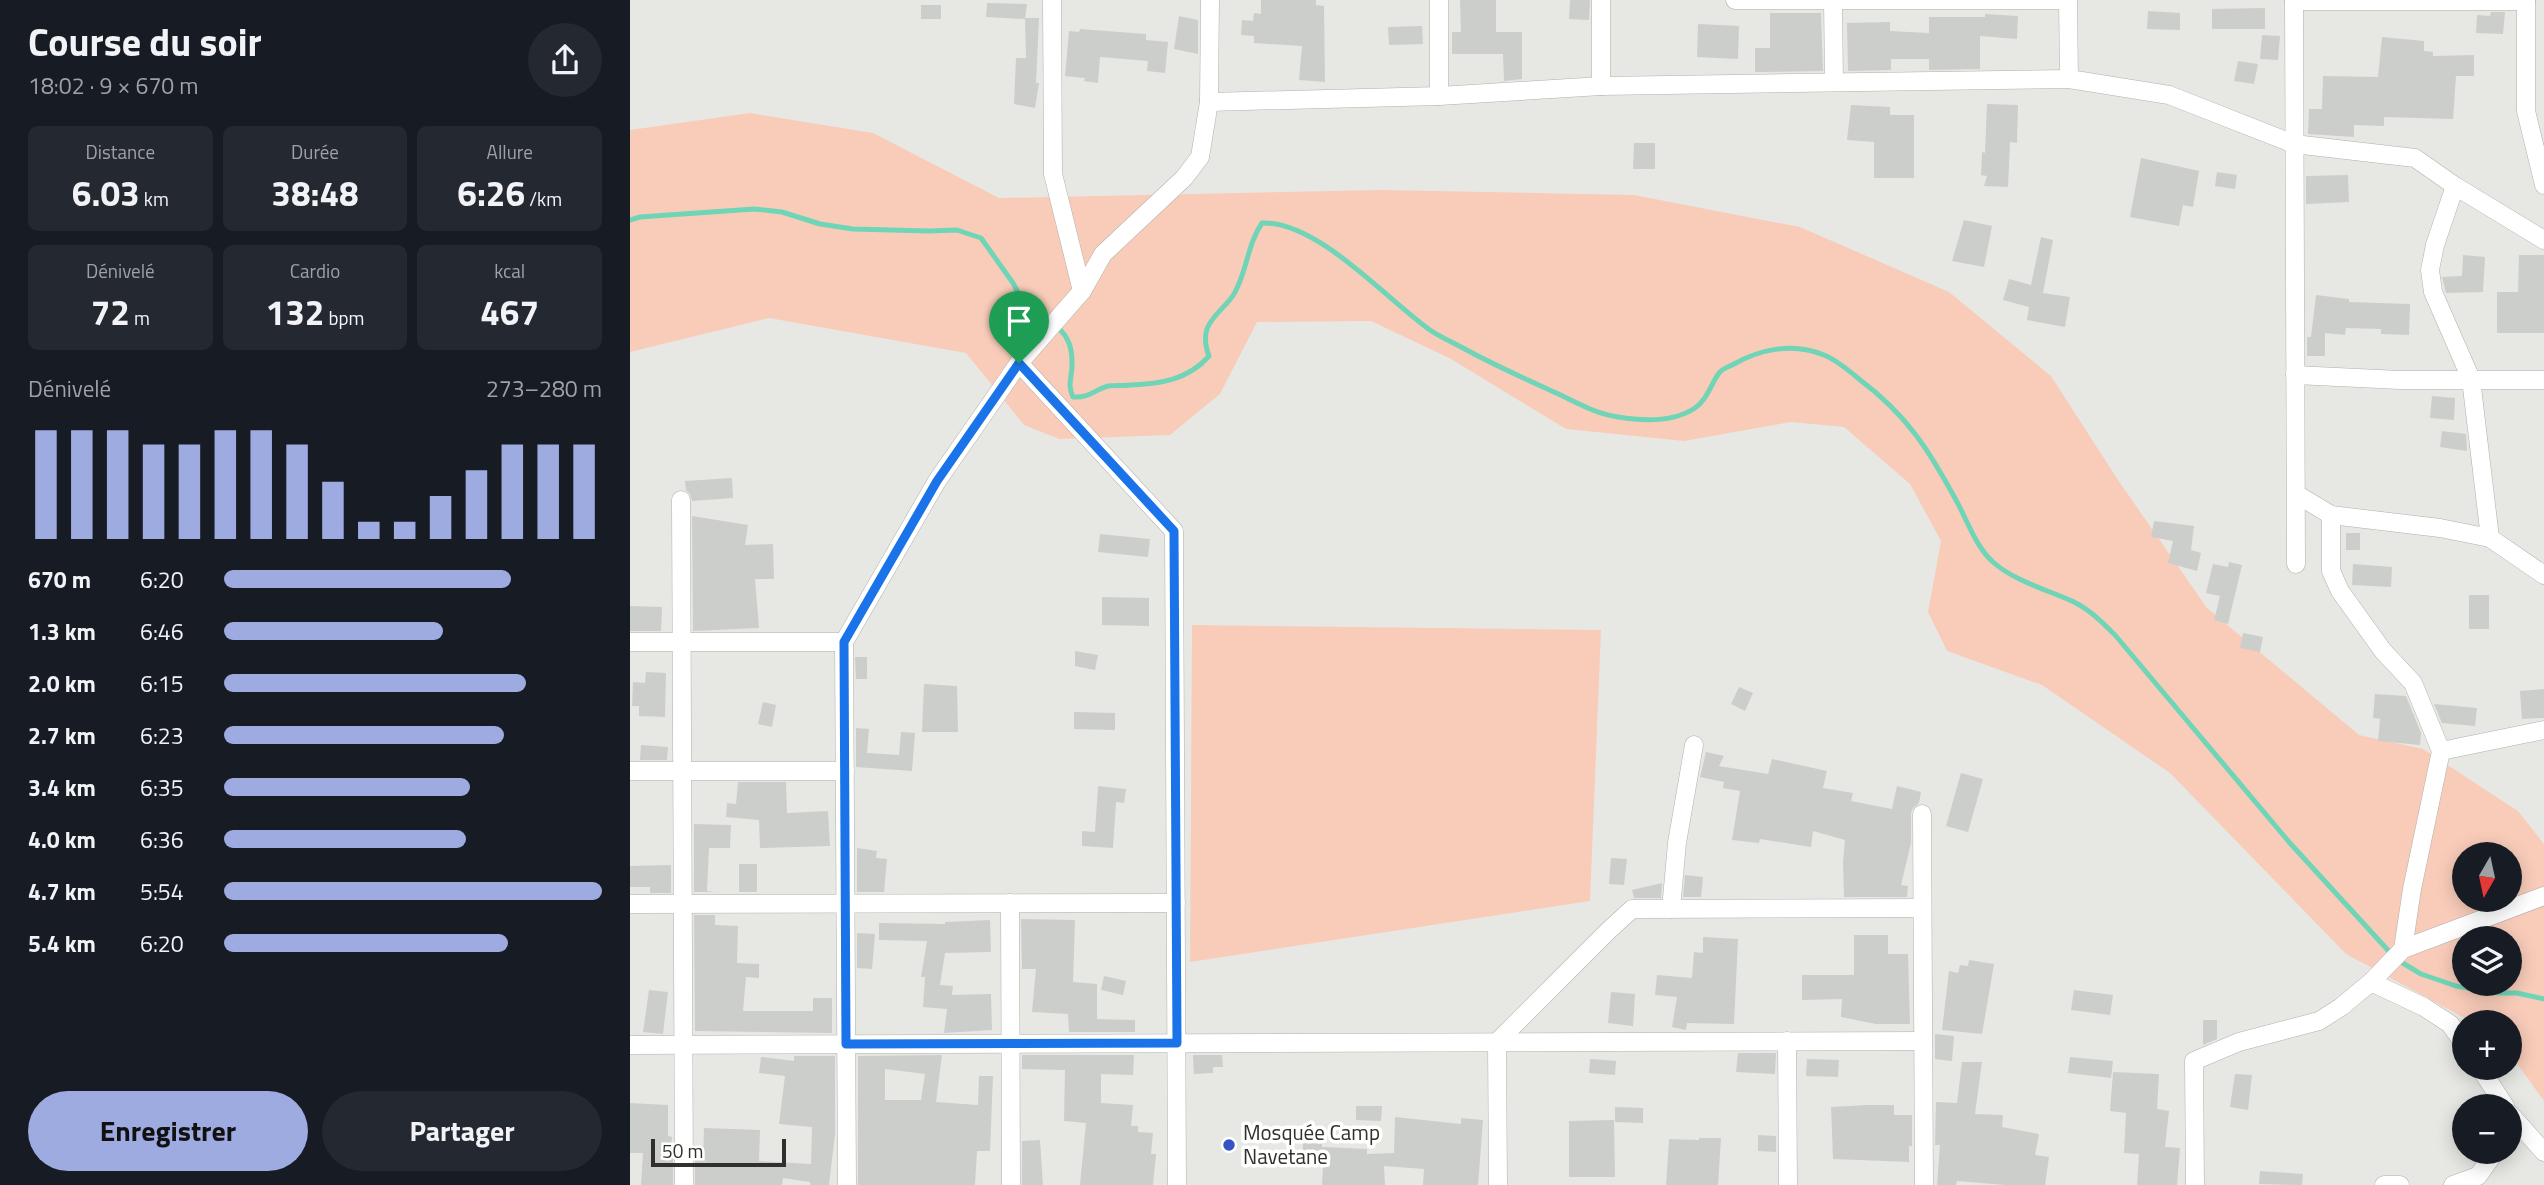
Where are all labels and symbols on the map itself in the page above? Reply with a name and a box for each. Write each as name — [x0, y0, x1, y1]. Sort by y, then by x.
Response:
pin — [989, 291, 1049, 363]
north arrow — [2452, 842, 2522, 912]
place label: Mosquée Camp Navetane — [1243, 1116, 1380, 1172]
scale bar — [651, 1136, 786, 1168]
marker: Mosquée Camp Navetane — [1221, 1137, 1237, 1153]

